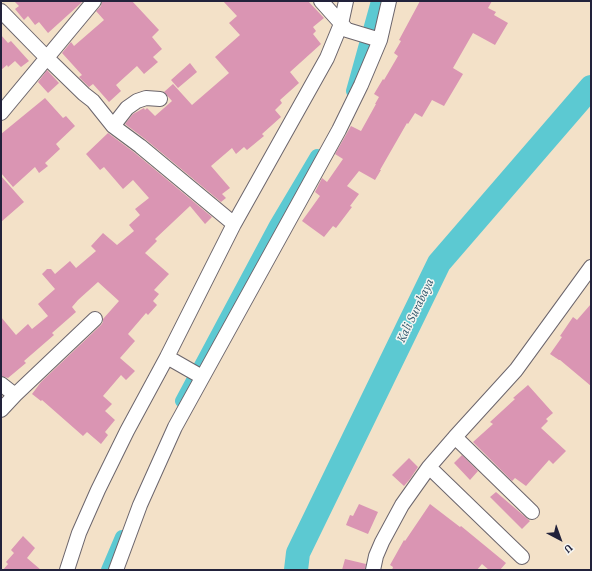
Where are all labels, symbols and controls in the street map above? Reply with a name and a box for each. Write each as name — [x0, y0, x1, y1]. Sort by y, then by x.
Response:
water label: Kali Surabaya — [394, 277, 438, 345]
north arrow — [540, 519, 580, 559]
text: U — [561, 540, 576, 556]

